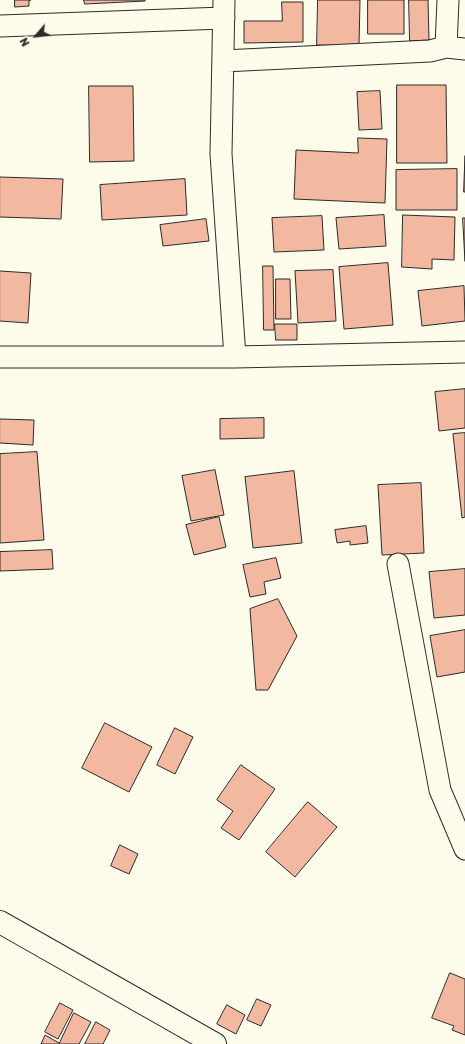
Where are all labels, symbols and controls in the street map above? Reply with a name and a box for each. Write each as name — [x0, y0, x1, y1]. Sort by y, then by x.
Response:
north arrow — [16, 16, 56, 56]
text: N — [17, 35, 33, 48]

